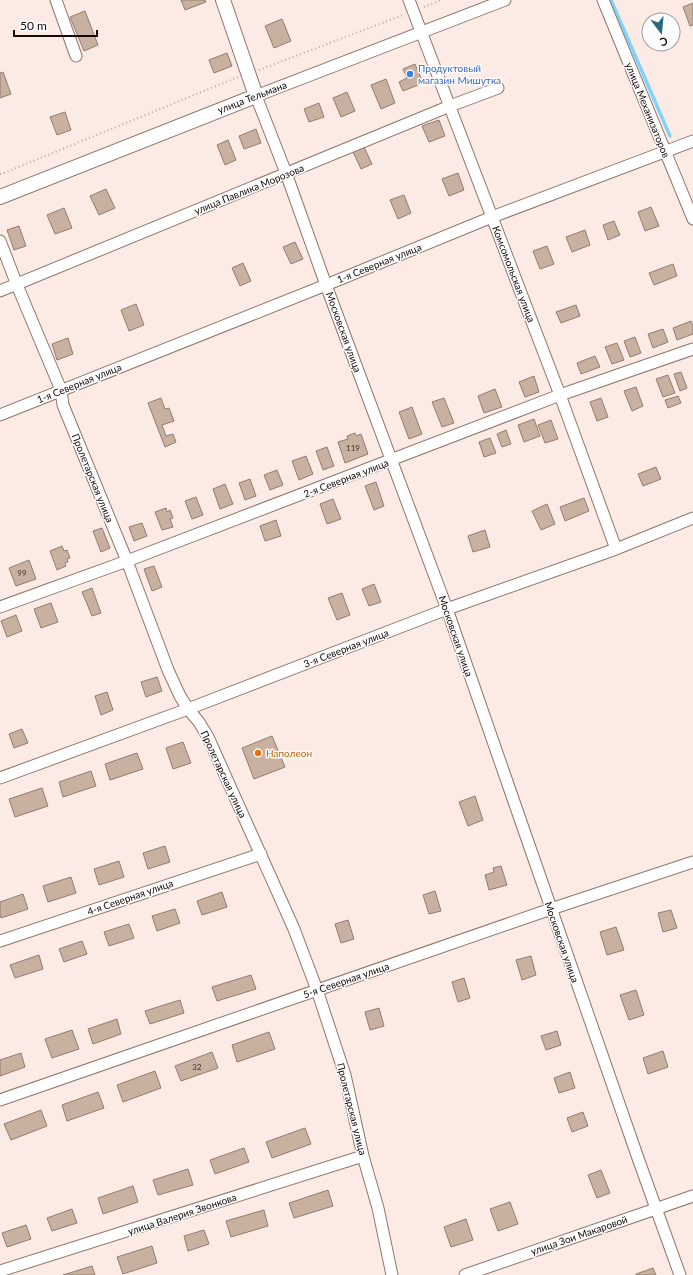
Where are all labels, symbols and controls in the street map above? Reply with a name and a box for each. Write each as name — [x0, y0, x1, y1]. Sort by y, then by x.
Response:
scale bar — [14, 12, 97, 38]
north arrow — [641, 12, 681, 52]
text: 50 m — [20, 18, 47, 33]
text: С — [658, 35, 669, 50]
street label: улица Механизаторов — [623, 61, 673, 159]
place label: Продуктовый магазин Мишутка — [418, 62, 501, 86]
marker: Продуктовый магазин Мишутка — [405, 69, 415, 79]
street label: улица Тельмана — [216, 78, 288, 116]
street label: улица Павлика Морозова — [192, 161, 306, 217]
street label: Комсомольская улица — [490, 224, 538, 324]
street label: 1-я Северная улица — [335, 241, 423, 285]
street label: Московская улица — [324, 290, 364, 374]
street label: 1-я Северная улица — [35, 361, 123, 405]
street label: Пролетарская улица — [70, 432, 116, 524]
house number: 119 — [346, 443, 360, 453]
street label: 2-я Северная улица — [302, 456, 390, 500]
house number: 99 — [17, 568, 27, 578]
street label: Московская улица — [437, 594, 476, 678]
street label: 3-я Северная улица — [302, 626, 390, 670]
street label: Пролетарская улица — [199, 729, 249, 819]
place label: Наполеон — [266, 747, 312, 759]
marker: Наполеон — [253, 748, 263, 758]
street label: 4-я Северная улица — [85, 877, 175, 917]
street label: Московская улица — [543, 900, 582, 984]
street label: 5-я Северная улица — [301, 960, 391, 1000]
house number: 32 — [192, 1062, 202, 1072]
street label: Пролетарская улица — [335, 1062, 369, 1156]
street label: улица Валерия Звонкова — [126, 1191, 238, 1237]
street label: улица Зои Макаровой — [529, 1213, 629, 1257]

